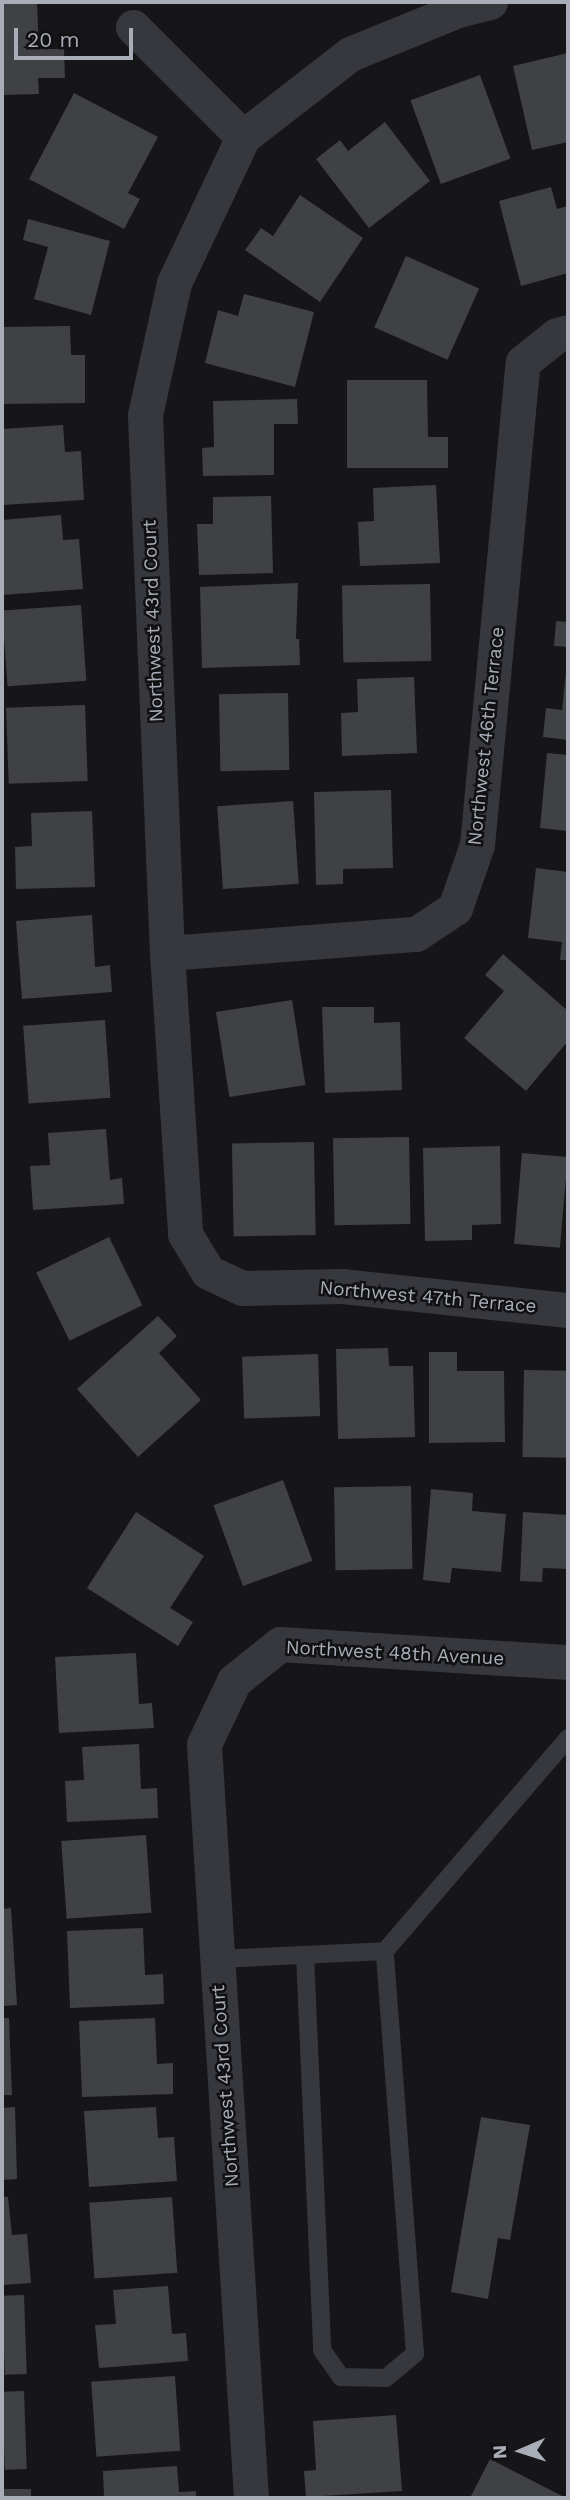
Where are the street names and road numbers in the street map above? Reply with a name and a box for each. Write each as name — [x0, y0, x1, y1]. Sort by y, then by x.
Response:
street label: Northwest 43rd Court — [138, 519, 168, 723]
street label: Northwest 46th Terrace — [463, 625, 509, 847]
street label: Northwest 47th Terrace — [318, 1276, 538, 1318]
street label: Northwest 48th Avenue — [285, 1636, 505, 1670]
street label: Northwest 43rd Court — [207, 1984, 243, 2188]

